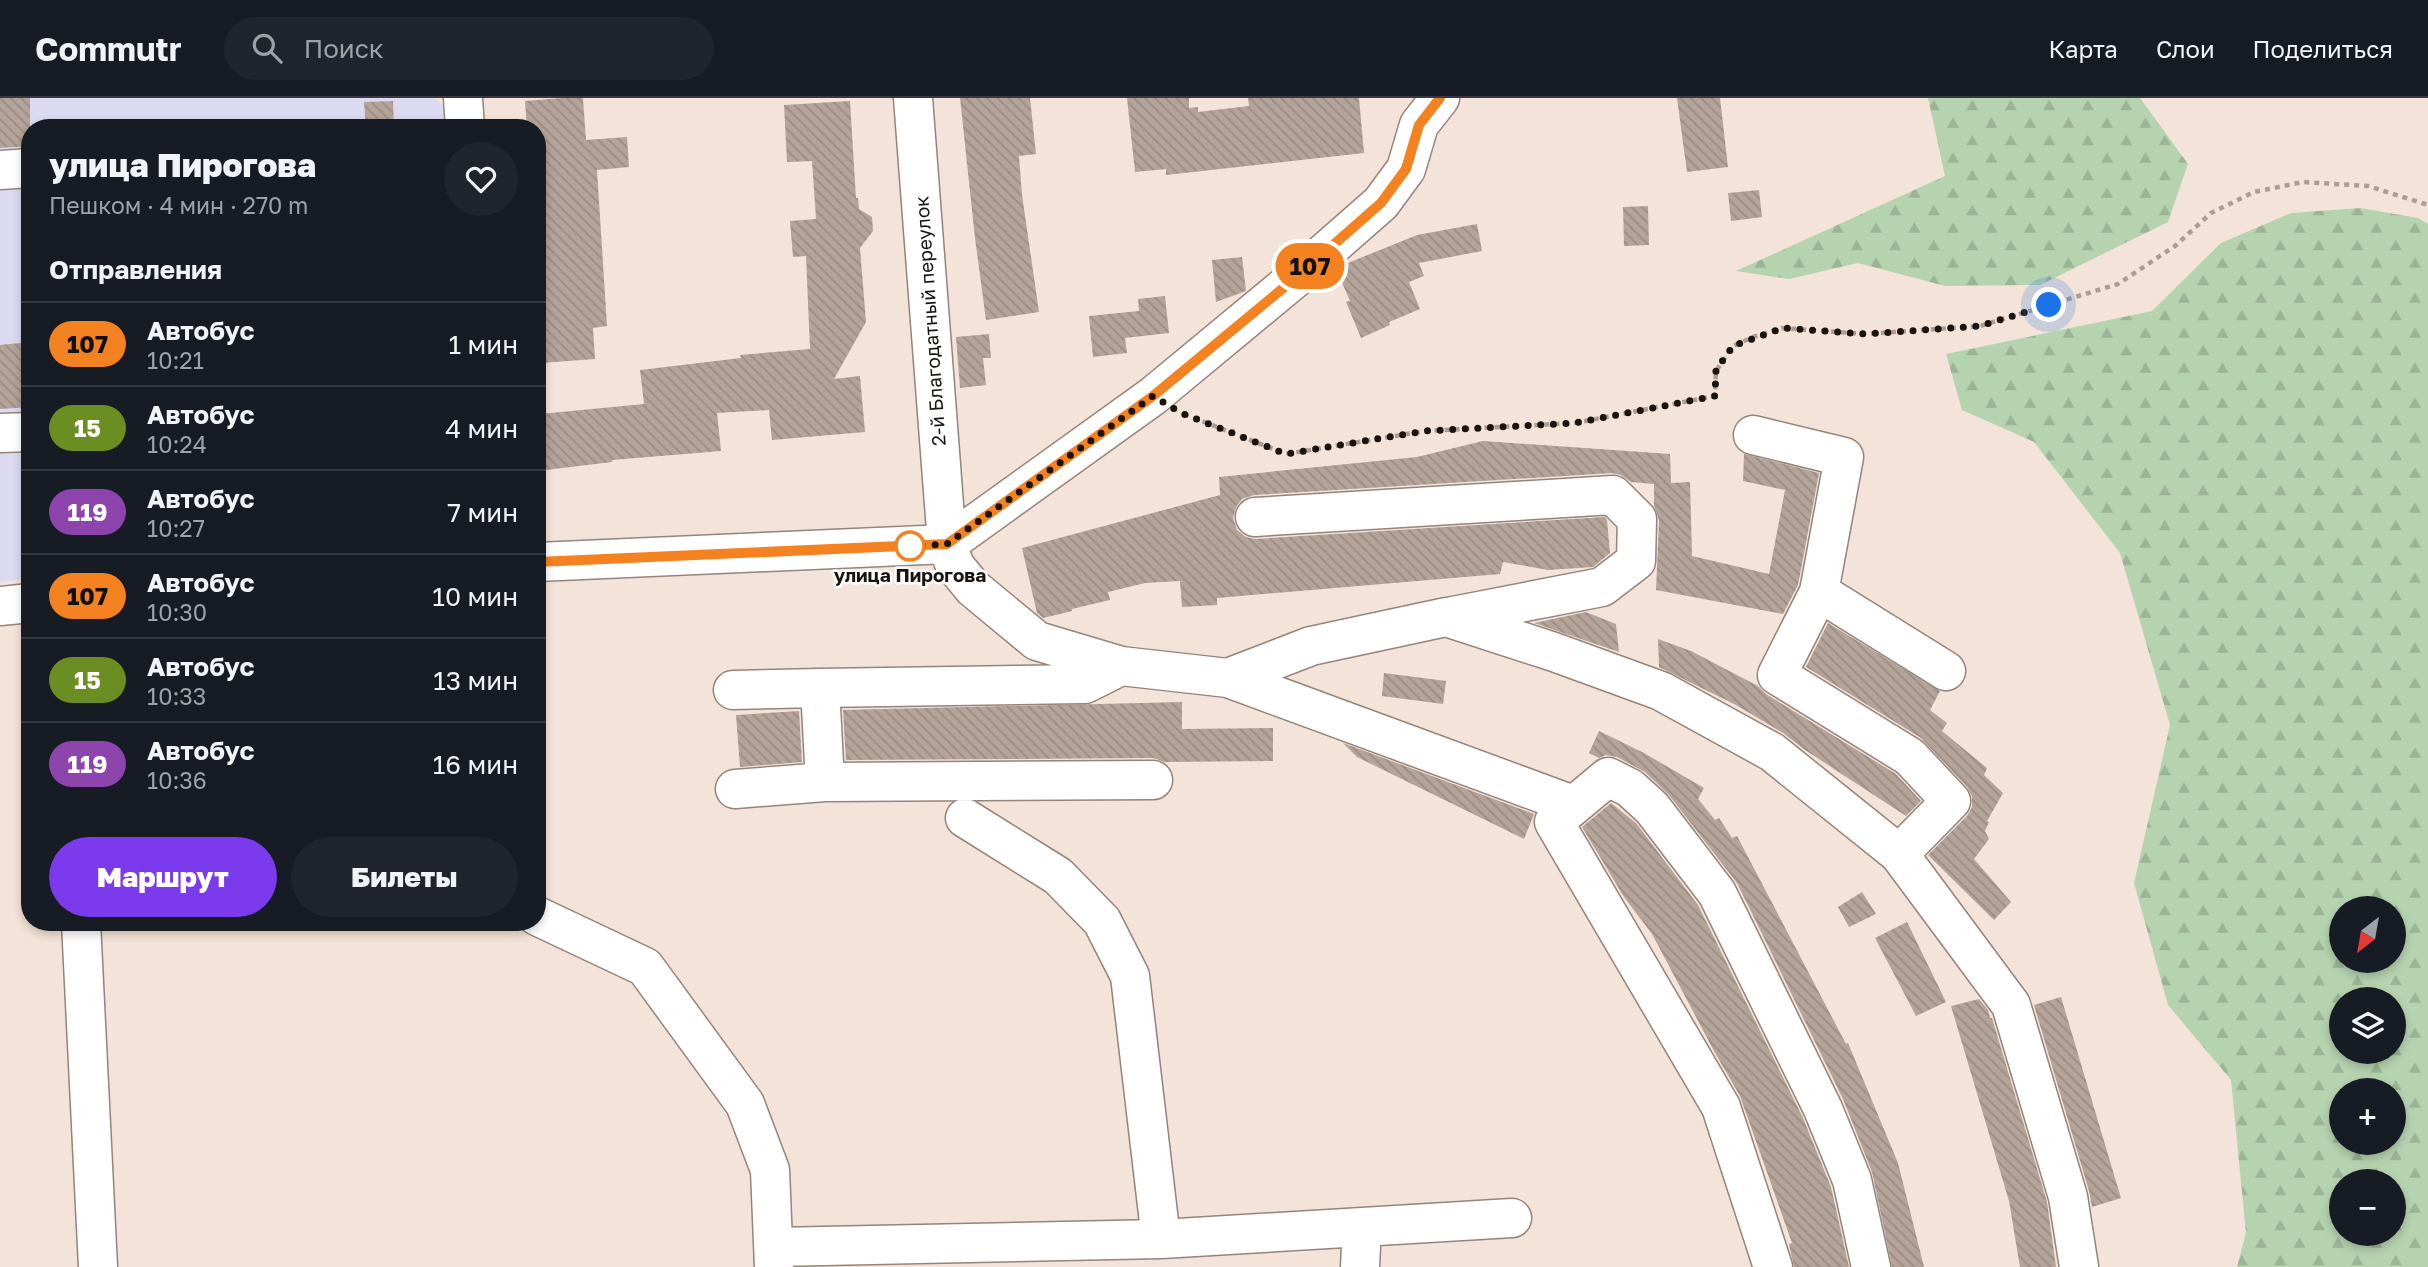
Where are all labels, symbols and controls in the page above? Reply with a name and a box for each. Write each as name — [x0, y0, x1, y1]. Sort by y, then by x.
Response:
search box — [224, 17, 714, 80]
text: Commutr — [35, 29, 182, 68]
icon: search — [248, 29, 286, 67]
text: Поиск — [304, 33, 384, 64]
text: Карта — [2048, 34, 2118, 63]
text: Слои — [2156, 34, 2215, 63]
text: Поделиться — [2253, 34, 2393, 63]
button: heart — [444, 142, 518, 216]
text: улица Пирогова — [49, 145, 316, 184]
text: Пешком · 4 мин · 270 m — [49, 191, 308, 219]
street label: 2-й Благодатный переулок — [909, 195, 950, 447]
line badge: 107 — [1270, 243, 1350, 289]
text: 107 — [1289, 251, 1331, 280]
text: Отправления — [49, 254, 222, 285]
your location — [2031, 287, 2066, 322]
text: Автобус — [147, 315, 254, 346]
text: 107 — [67, 329, 108, 358]
text: 1 мин — [448, 329, 518, 360]
text: 10:21 — [147, 346, 204, 374]
text: Автобус — [147, 399, 254, 430]
text: 15 — [74, 413, 101, 442]
text: 4 мин — [445, 413, 518, 444]
text: 10:24 — [147, 430, 207, 458]
text: Автобус — [147, 483, 254, 514]
text: 119 — [68, 497, 107, 526]
text: 7 мин — [447, 497, 518, 528]
text: 10:27 — [147, 514, 205, 542]
marker: улица Пирогова — [895, 531, 925, 561]
place label: улица Пирогова — [834, 563, 986, 586]
text: Автобус — [147, 567, 254, 598]
text: 107 — [67, 581, 108, 610]
text: 10 мин — [432, 581, 518, 612]
text: 10:30 — [147, 598, 207, 626]
text: Автобус — [147, 651, 254, 682]
text: 15 — [74, 665, 101, 694]
text: 13 мин — [433, 665, 518, 696]
text: 10:33 — [147, 682, 206, 710]
text: Автобус — [147, 735, 254, 766]
text: 119 — [68, 749, 107, 778]
text: 16 мин — [433, 749, 518, 780]
text: 10:36 — [147, 766, 207, 794]
button: Маршрут — [49, 837, 277, 917]
button: Билеты — [291, 837, 518, 917]
north arrow — [2329, 896, 2406, 973]
map controls — [2329, 896, 2406, 1246]
button: layers — [2329, 987, 2406, 1064]
button: + — [2329, 1078, 2406, 1155]
button: − — [2329, 1169, 2406, 1246]

